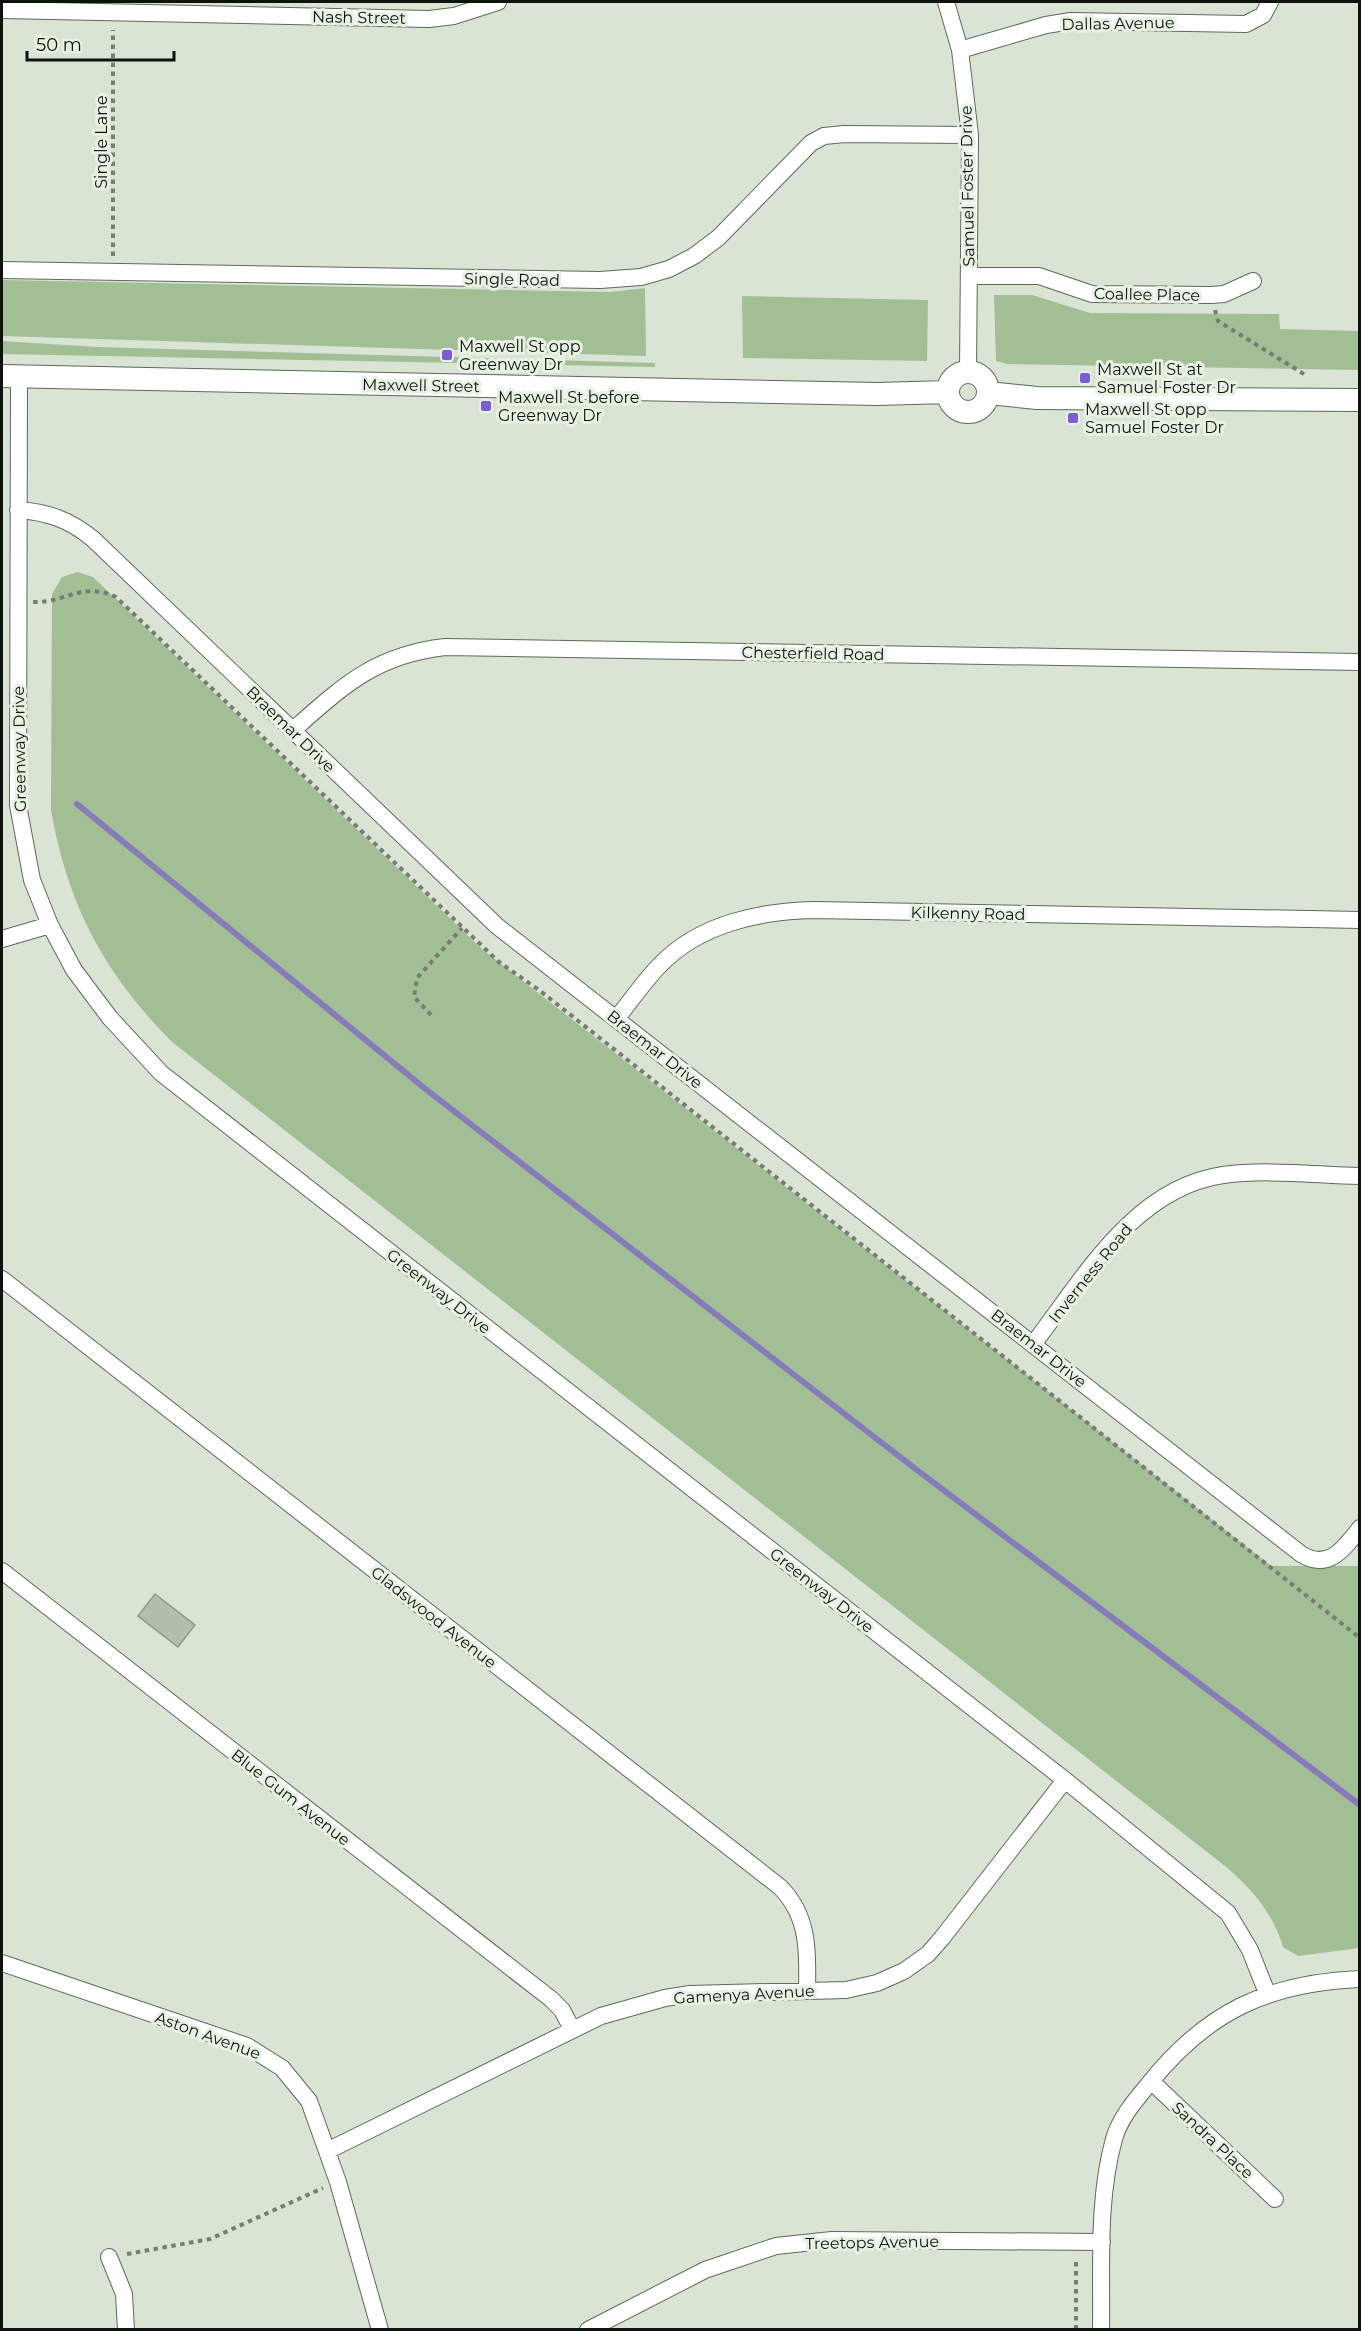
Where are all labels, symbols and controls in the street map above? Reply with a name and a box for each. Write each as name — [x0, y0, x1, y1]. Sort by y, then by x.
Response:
street label: Nash Street — [312, 7, 406, 28]
street label: Dallas Avenue — [1061, 13, 1175, 34]
scale bar — [27, 24, 174, 62]
text: 50 m — [36, 34, 82, 56]
street label: Single Lane — [92, 95, 111, 189]
street label: Samuel Foster Drive — [957, 105, 978, 267]
street label: Single Road — [464, 269, 560, 290]
street label: Coallee Place — [1094, 284, 1200, 305]
place label: Maxwell St opp Greenway Dr — [459, 337, 581, 374]
marker: Maxwell St opp Greenway Dr — [440, 348, 454, 362]
place label: Maxwell St at Samuel Foster Dr — [1097, 360, 1236, 397]
marker: Maxwell St at Samuel Foster Dr — [1078, 371, 1092, 385]
street label: Maxwell Street — [362, 375, 480, 396]
place label: Maxwell St before Greenway Dr — [498, 388, 639, 425]
marker: Maxwell St before Greenway Dr — [479, 399, 493, 413]
place label: Maxwell St opp Samuel Foster Dr — [1085, 400, 1224, 437]
marker: Maxwell St opp Samuel Foster Dr — [1066, 411, 1080, 425]
street label: Chesterfield Road — [741, 643, 885, 664]
street label: Braemar Drive — [242, 682, 339, 776]
street label: Greenway Drive — [9, 686, 30, 812]
street label: Kilkenny Road — [910, 903, 1026, 924]
street label: Braemar Drive — [603, 1006, 706, 1093]
street label: Inverness Road — [1045, 1220, 1136, 1327]
street label: Greenway Drive — [383, 1245, 494, 1338]
street label: Braemar Drive — [987, 1305, 1090, 1392]
street label: Greenway Drive — [766, 1544, 877, 1637]
street label: Gladswood Avenue — [367, 1563, 500, 1672]
street label: Blue Gum Avenue — [227, 1745, 354, 1850]
street label: Gamenya Avenue — [673, 1981, 815, 2008]
street label: Aston Avenue — [153, 2008, 263, 2063]
street label: Sandra Place — [1168, 2098, 1257, 2183]
street label: Treetops Avenue — [805, 2232, 939, 2253]

